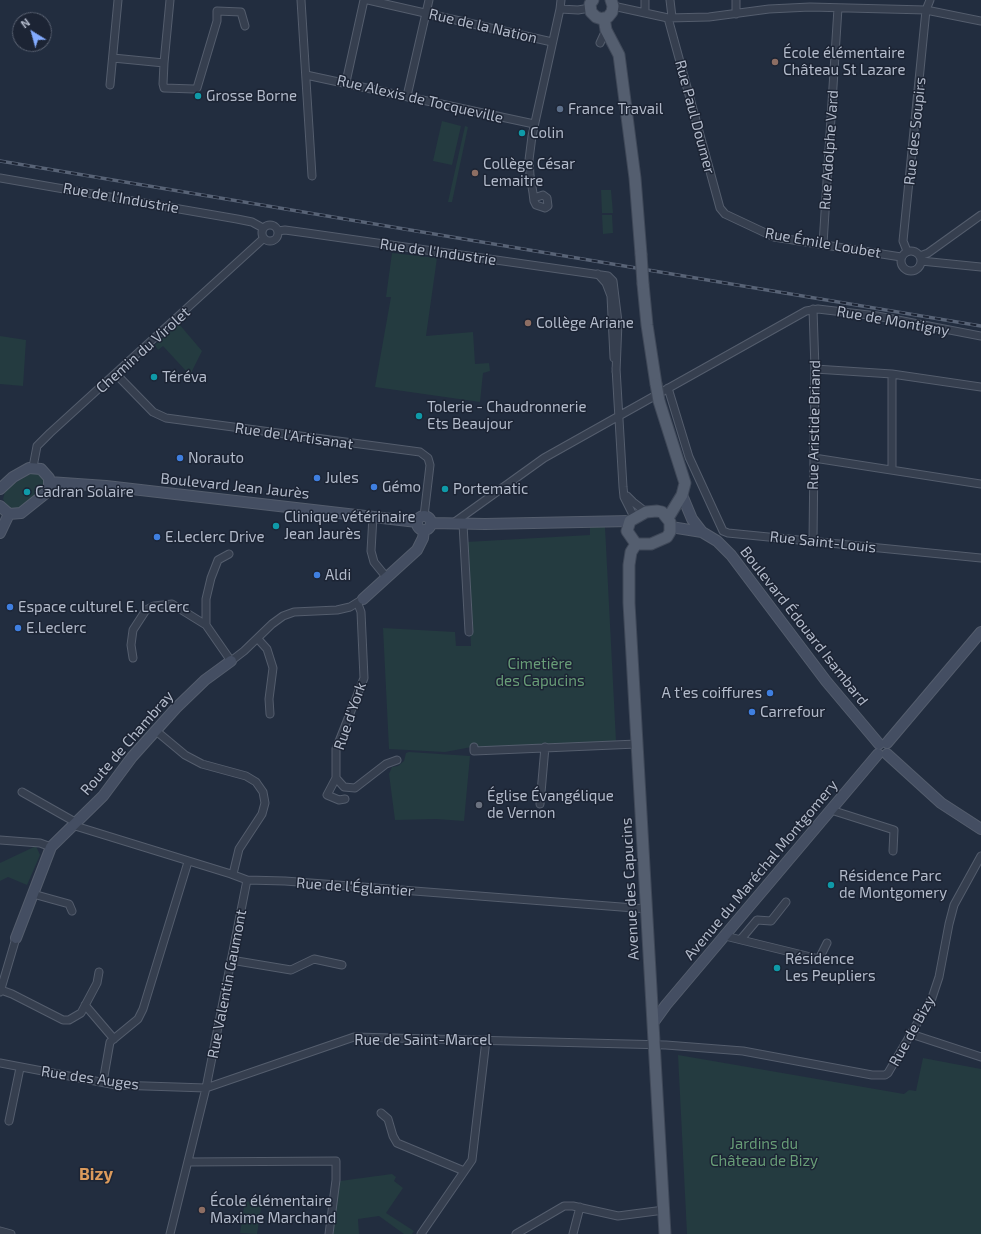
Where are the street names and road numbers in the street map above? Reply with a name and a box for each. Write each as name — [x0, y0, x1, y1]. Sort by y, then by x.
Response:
street label: Rue de la Nation — [427, 5, 539, 47]
street label: Rue Paul Doumer — [671, 58, 719, 176]
street label: Rue Alexis de Tocqueville — [335, 71, 505, 127]
street label: Rue des Soupirs — [900, 76, 930, 186]
street label: Rue Adolphe Vard — [816, 89, 842, 211]
street label: Rue de l'Industrie — [62, 179, 180, 217]
street label: Rue Émile Loubet — [764, 224, 882, 262]
street label: Rue de l'Industrie — [379, 235, 497, 269]
street label: Rue de Montigny — [835, 302, 951, 340]
street label: Chemin du Virolet — [92, 303, 194, 397]
street label: Rue Aristide Briand — [804, 360, 824, 490]
street label: Rue de l'Artisanat — [234, 419, 354, 453]
street label: Boulevard Jean Jaurès — [160, 469, 310, 503]
street label: Rue Saint-Louis — [769, 527, 877, 557]
street label: Boulevard Édouard Isambard — [736, 543, 872, 709]
street label: Rue d'York — [330, 680, 370, 752]
street label: Route de Chambray — [77, 687, 177, 799]
street label: Avenue du Maréchal Montgomery — [680, 776, 842, 964]
street label: Avenue des Capucins — [617, 817, 643, 961]
street label: Rue de l'Églantier — [295, 874, 415, 900]
street label: Rue Valentin Gaumont — [204, 908, 250, 1060]
street label: Rue de Bizy — [885, 993, 939, 1069]
street label: Rue de Saint-Marcel — [354, 1031, 492, 1049]
street label: Rue des Auges — [40, 1062, 140, 1094]

